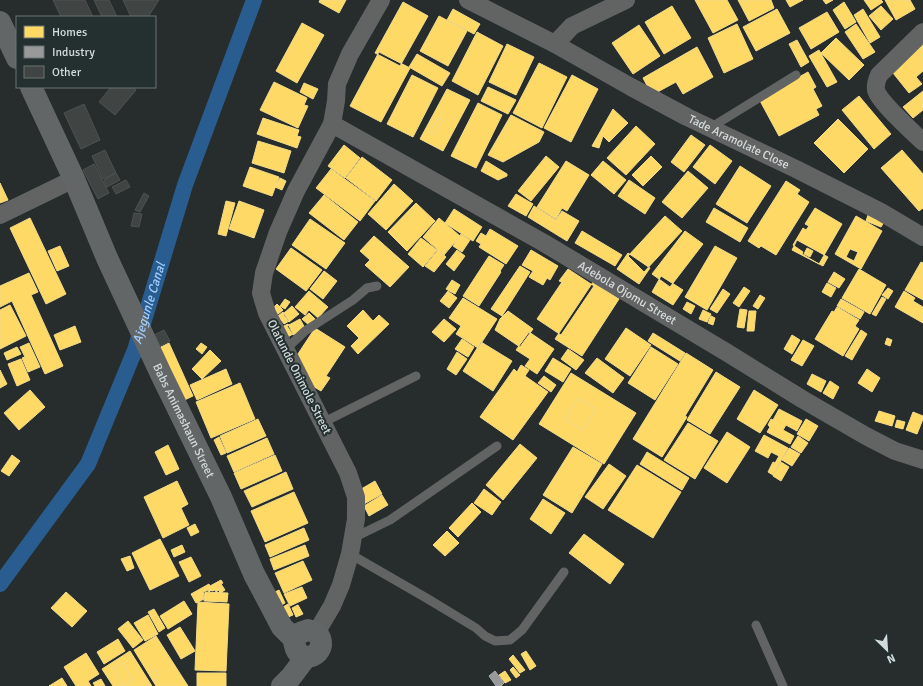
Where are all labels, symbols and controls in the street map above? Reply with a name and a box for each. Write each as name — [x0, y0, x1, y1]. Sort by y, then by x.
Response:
legend — [16, 16, 156, 88]
text: Homes — [52, 25, 87, 40]
text: Industry — [52, 45, 95, 60]
text: Other — [52, 65, 82, 80]
street label: Tade Aramolate Close — [686, 111, 792, 172]
street label: Adebola Ojomu Street — [575, 258, 679, 328]
water label: Ajegunle Canal — [129, 260, 169, 346]
street label: Olatunde Onimole Street — [264, 317, 334, 437]
street label: Babs Animashaun Street — [150, 361, 218, 480]
north arrow — [867, 630, 907, 670]
text: N — [885, 651, 897, 666]

